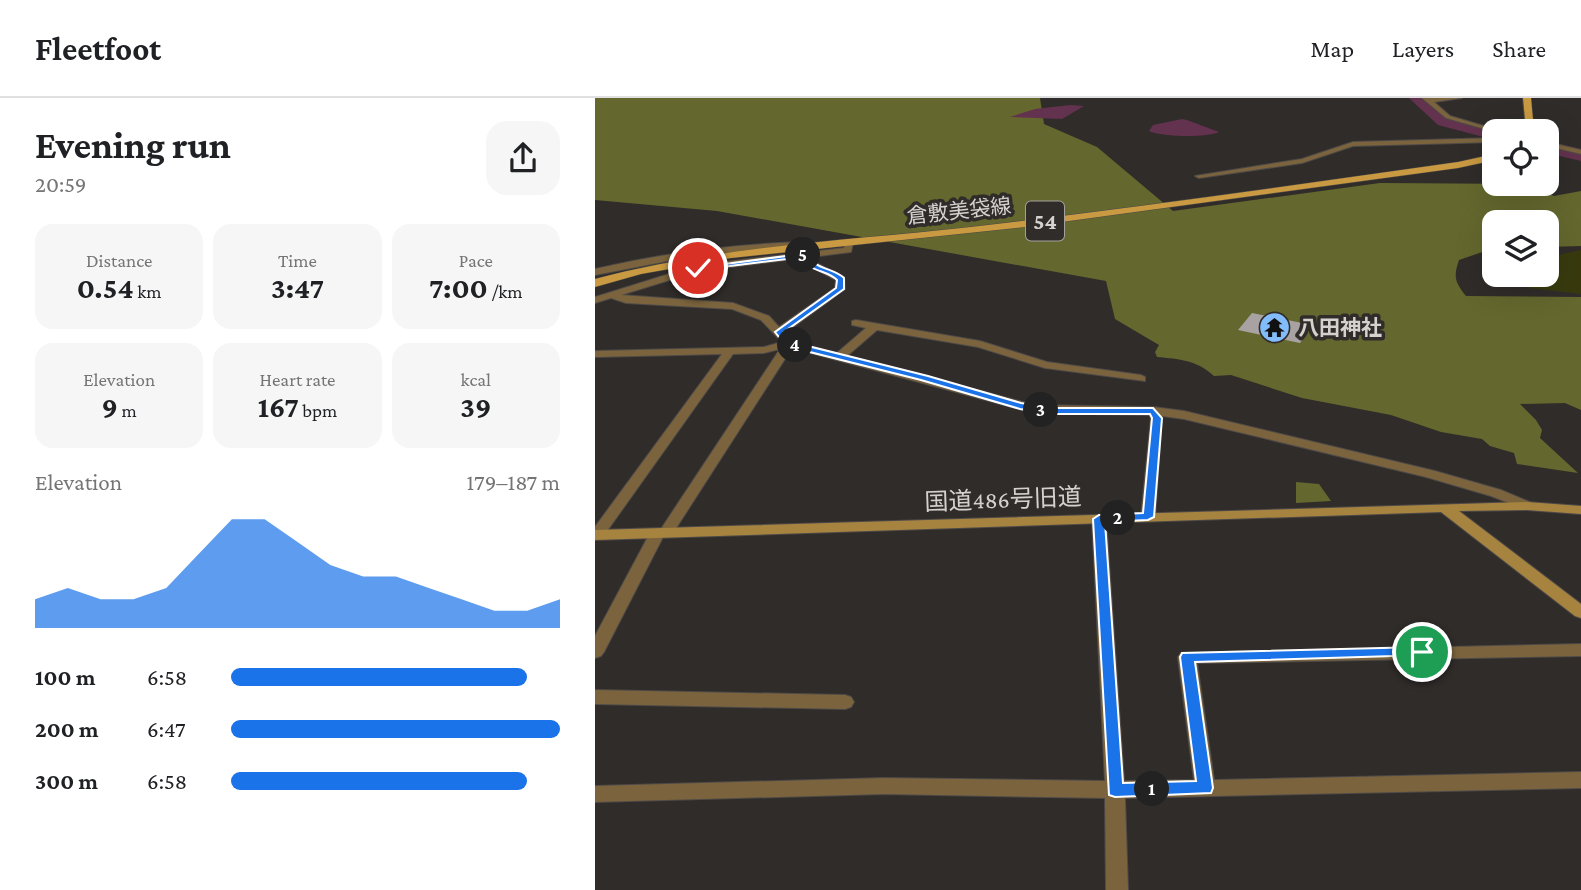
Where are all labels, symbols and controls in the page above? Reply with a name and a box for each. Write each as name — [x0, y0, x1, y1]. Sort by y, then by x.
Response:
text: Fleetfoot — [35, 30, 161, 67]
text: Map — [1310, 35, 1354, 62]
text: Layers — [1392, 35, 1454, 62]
text: Share — [1492, 35, 1546, 62]
map controls — [1482, 119, 1559, 287]
button: locate — [1482, 119, 1559, 196]
button: share — [486, 121, 560, 195]
text: Evening run — [35, 124, 231, 166]
text: 20:59 — [35, 171, 86, 197]
street label: 倉敷美袋線 — [906, 194, 1012, 228]
road number: 54 — [1026, 202, 1064, 240]
button: layers — [1482, 210, 1559, 287]
pin — [668, 238, 728, 298]
pin: 5 — [785, 238, 821, 272]
text: 5 — [798, 244, 807, 265]
icon: check — [679, 249, 717, 287]
text: Distance — [86, 250, 152, 271]
text: Time — [278, 250, 317, 271]
text: Pace — [459, 250, 493, 271]
text: 0.54 — [77, 271, 134, 304]
text: 3:47 — [271, 271, 324, 304]
text: 7:00 — [429, 271, 488, 304]
text: km — [134, 281, 161, 302]
text: /km — [488, 281, 523, 302]
temple icon: 八田神社 — [1258, 311, 1292, 345]
place label: 八田神社 — [1298, 316, 1382, 340]
pin: 4 — [777, 328, 813, 362]
text: 4 — [789, 334, 800, 355]
text: Elevation — [83, 369, 155, 390]
text: Heart rate — [260, 369, 335, 390]
text: kcal — [461, 369, 491, 390]
text: 9 — [102, 390, 118, 423]
text: 167 — [258, 390, 299, 423]
text: 39 — [460, 390, 491, 423]
pin: 3 — [1023, 392, 1059, 428]
text: 3 — [1036, 399, 1045, 420]
text: m — [118, 400, 137, 421]
text: bpm — [299, 400, 337, 421]
text: Elevation — [35, 469, 122, 495]
text: 179–187 m — [466, 469, 560, 495]
street label: 国道486号旧道 — [924, 483, 1082, 515]
pin: 2 — [1100, 500, 1135, 536]
text: 2 — [1113, 507, 1122, 528]
pin — [1392, 622, 1452, 682]
icon: arrive — [1403, 633, 1441, 671]
text: 100 m — [35, 664, 95, 690]
text: 6:58 — [147, 664, 187, 690]
text: 200 m — [35, 716, 99, 742]
text: 6:47 — [147, 716, 186, 742]
text: 300 m — [35, 768, 98, 794]
text: 6:58 — [147, 768, 187, 794]
pin: 1 — [1135, 772, 1169, 806]
text: 1 — [1148, 778, 1155, 799]

